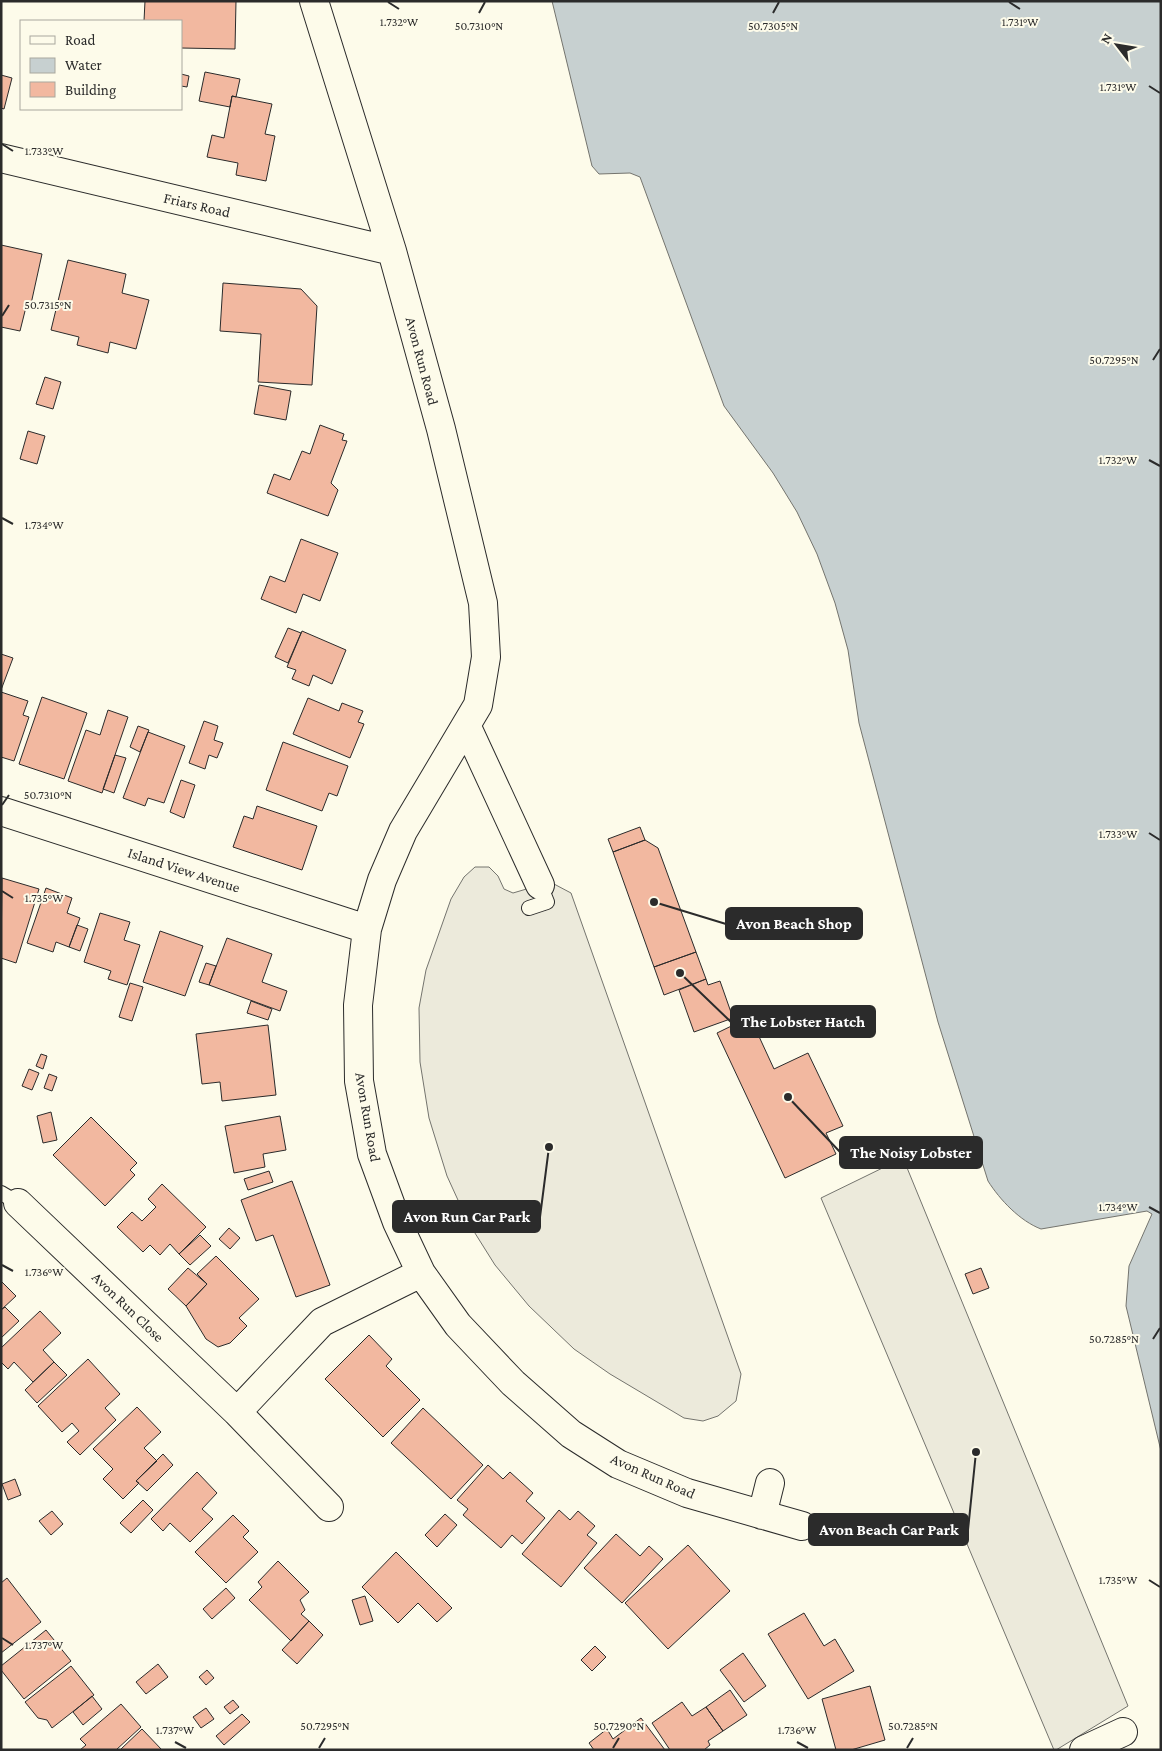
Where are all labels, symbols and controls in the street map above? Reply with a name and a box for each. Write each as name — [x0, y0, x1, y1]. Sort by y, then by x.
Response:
text: 1.732°W — [380, 15, 418, 29]
text: 1.731°W — [1002, 15, 1038, 29]
text: 50.7310°N — [455, 19, 503, 33]
text: 50.7305°N — [748, 19, 798, 33]
legend — [20, 20, 182, 110]
north arrow — [1092, 20, 1142, 70]
text: N — [1097, 30, 1115, 47]
text: Road — [65, 32, 96, 48]
text: Water — [65, 57, 102, 73]
text: 1.731°W — [1100, 80, 1136, 94]
text: Building — [65, 82, 116, 99]
text: 1.733°W — [25, 144, 63, 158]
street label: Friars Road — [162, 190, 232, 220]
text: 50.7315°N — [24, 298, 72, 312]
street label: Avon Run Road — [403, 315, 441, 407]
text: 50.7295°N — [1089, 353, 1139, 367]
text: 1.732°W — [1099, 453, 1137, 467]
text: 1.734°W — [25, 518, 63, 532]
text: 50.7310°N — [24, 788, 72, 802]
text: 1.733°W — [1099, 827, 1137, 841]
street label: Island View Avenue — [126, 844, 242, 896]
text: 1.735°W — [25, 891, 63, 905]
callout: Avon Beach Shop — [726, 908, 862, 939]
text: Avon Beach Shop — [735, 915, 852, 932]
callout: The Lobster Hatch — [731, 1006, 875, 1037]
text: The Lobster Hatch — [741, 1013, 865, 1030]
street label: Avon Run Road — [352, 1071, 384, 1163]
callout: The Noisy Lobster — [840, 1137, 982, 1168]
text: The Noisy Lobster — [850, 1144, 973, 1161]
text: 1.734°W — [1099, 1200, 1137, 1214]
callout: Avon Run Car Park — [393, 1201, 540, 1232]
text: Avon Run Car Park — [403, 1208, 530, 1225]
text: 1.736°W — [25, 1265, 63, 1279]
street label: Avon Run Close — [89, 1269, 167, 1345]
text: 50.7285°N — [1089, 1332, 1139, 1346]
street label: Avon Run Road — [608, 1450, 698, 1502]
callout: Avon Beach Car Park — [809, 1514, 968, 1545]
text: Avon Beach Car Park — [818, 1521, 959, 1538]
text: 1.735°W — [1099, 1573, 1137, 1587]
text: 1.737°W — [25, 1638, 63, 1652]
text: 50.7295°N — [300, 1719, 350, 1733]
text: 50.7290°N — [594, 1719, 644, 1733]
text: 50.7285°N — [888, 1719, 938, 1733]
text: 1.737°W — [156, 1723, 194, 1737]
text: 1.736°W — [778, 1723, 816, 1737]

